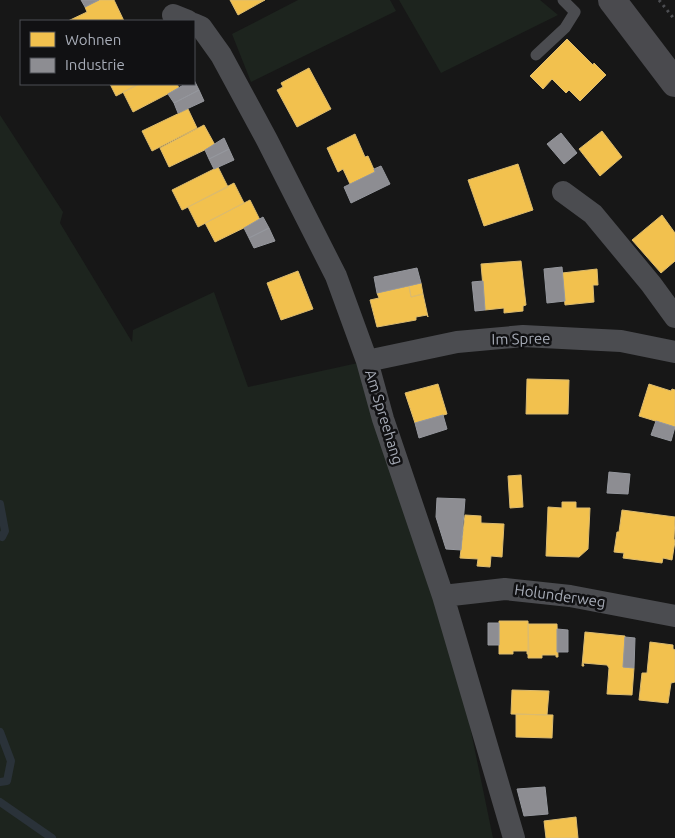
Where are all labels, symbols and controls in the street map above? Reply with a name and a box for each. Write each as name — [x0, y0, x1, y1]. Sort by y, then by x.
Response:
legend — [20, 20, 195, 85]
text: Wohnen — [65, 31, 121, 48]
text: Industrie — [65, 56, 125, 73]
street label: Im Spree — [491, 329, 551, 348]
street label: Am Spreehang — [362, 367, 407, 466]
street label: Holunderweg — [513, 581, 607, 610]

